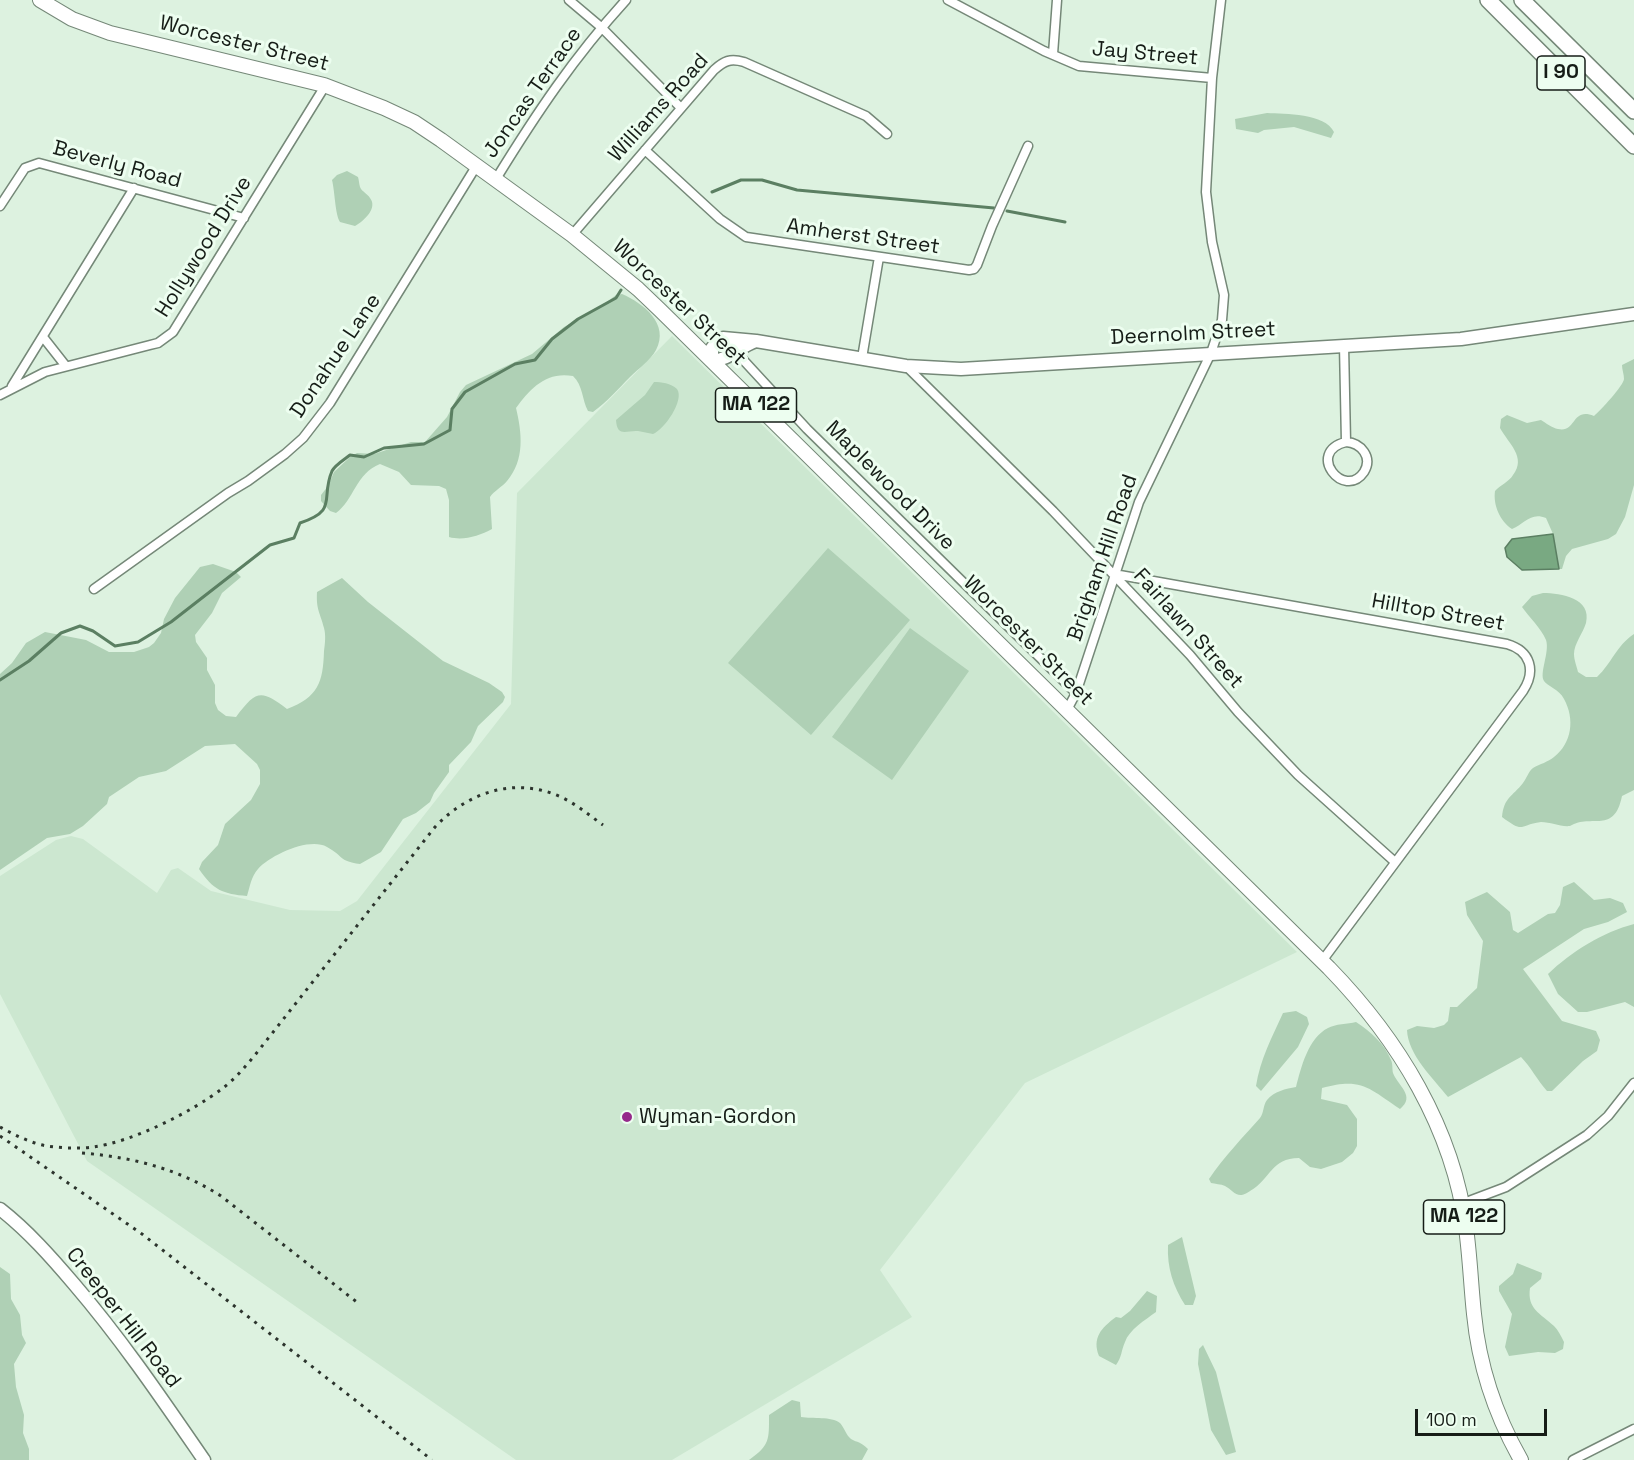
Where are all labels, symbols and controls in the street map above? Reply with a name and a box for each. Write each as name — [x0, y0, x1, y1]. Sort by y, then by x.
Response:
street label: Worcester Street — [157, 11, 331, 77]
street label: Joncas Terrace — [479, 23, 587, 163]
street label: Jay Street — [1091, 37, 1199, 71]
street label: Williams Road — [604, 49, 714, 167]
road number: I 90 — [1537, 56, 1585, 90]
street label: Beverly Road — [50, 136, 184, 194]
street label: Hollywood Drive — [150, 172, 258, 322]
street label: Amherst Street — [785, 214, 941, 260]
street label: Worcester Street — [607, 235, 751, 371]
street label: Donahue Lane — [285, 289, 387, 423]
street label: Deernolm Street — [1110, 317, 1276, 351]
road number: MA 122 — [716, 388, 796, 422]
street label: Maplewood Drive — [820, 416, 960, 556]
street label: Brigham Hill Road — [1063, 471, 1143, 645]
street label: Fairlawn Street — [1128, 564, 1248, 694]
street label: Worcester Street — [958, 571, 1098, 711]
street label: Hilltop Street — [1370, 589, 1506, 637]
place label: Wyman-Gordon — [639, 1104, 796, 1130]
marker: Wyman-Gordon — [620, 1110, 634, 1124]
road number: MA 122 — [1424, 1200, 1504, 1234]
street label: Creeper Hill Road — [60, 1243, 186, 1393]
scale bar — [1418, 1397, 1550, 1435]
text: 100 m — [1426, 1408, 1477, 1431]

